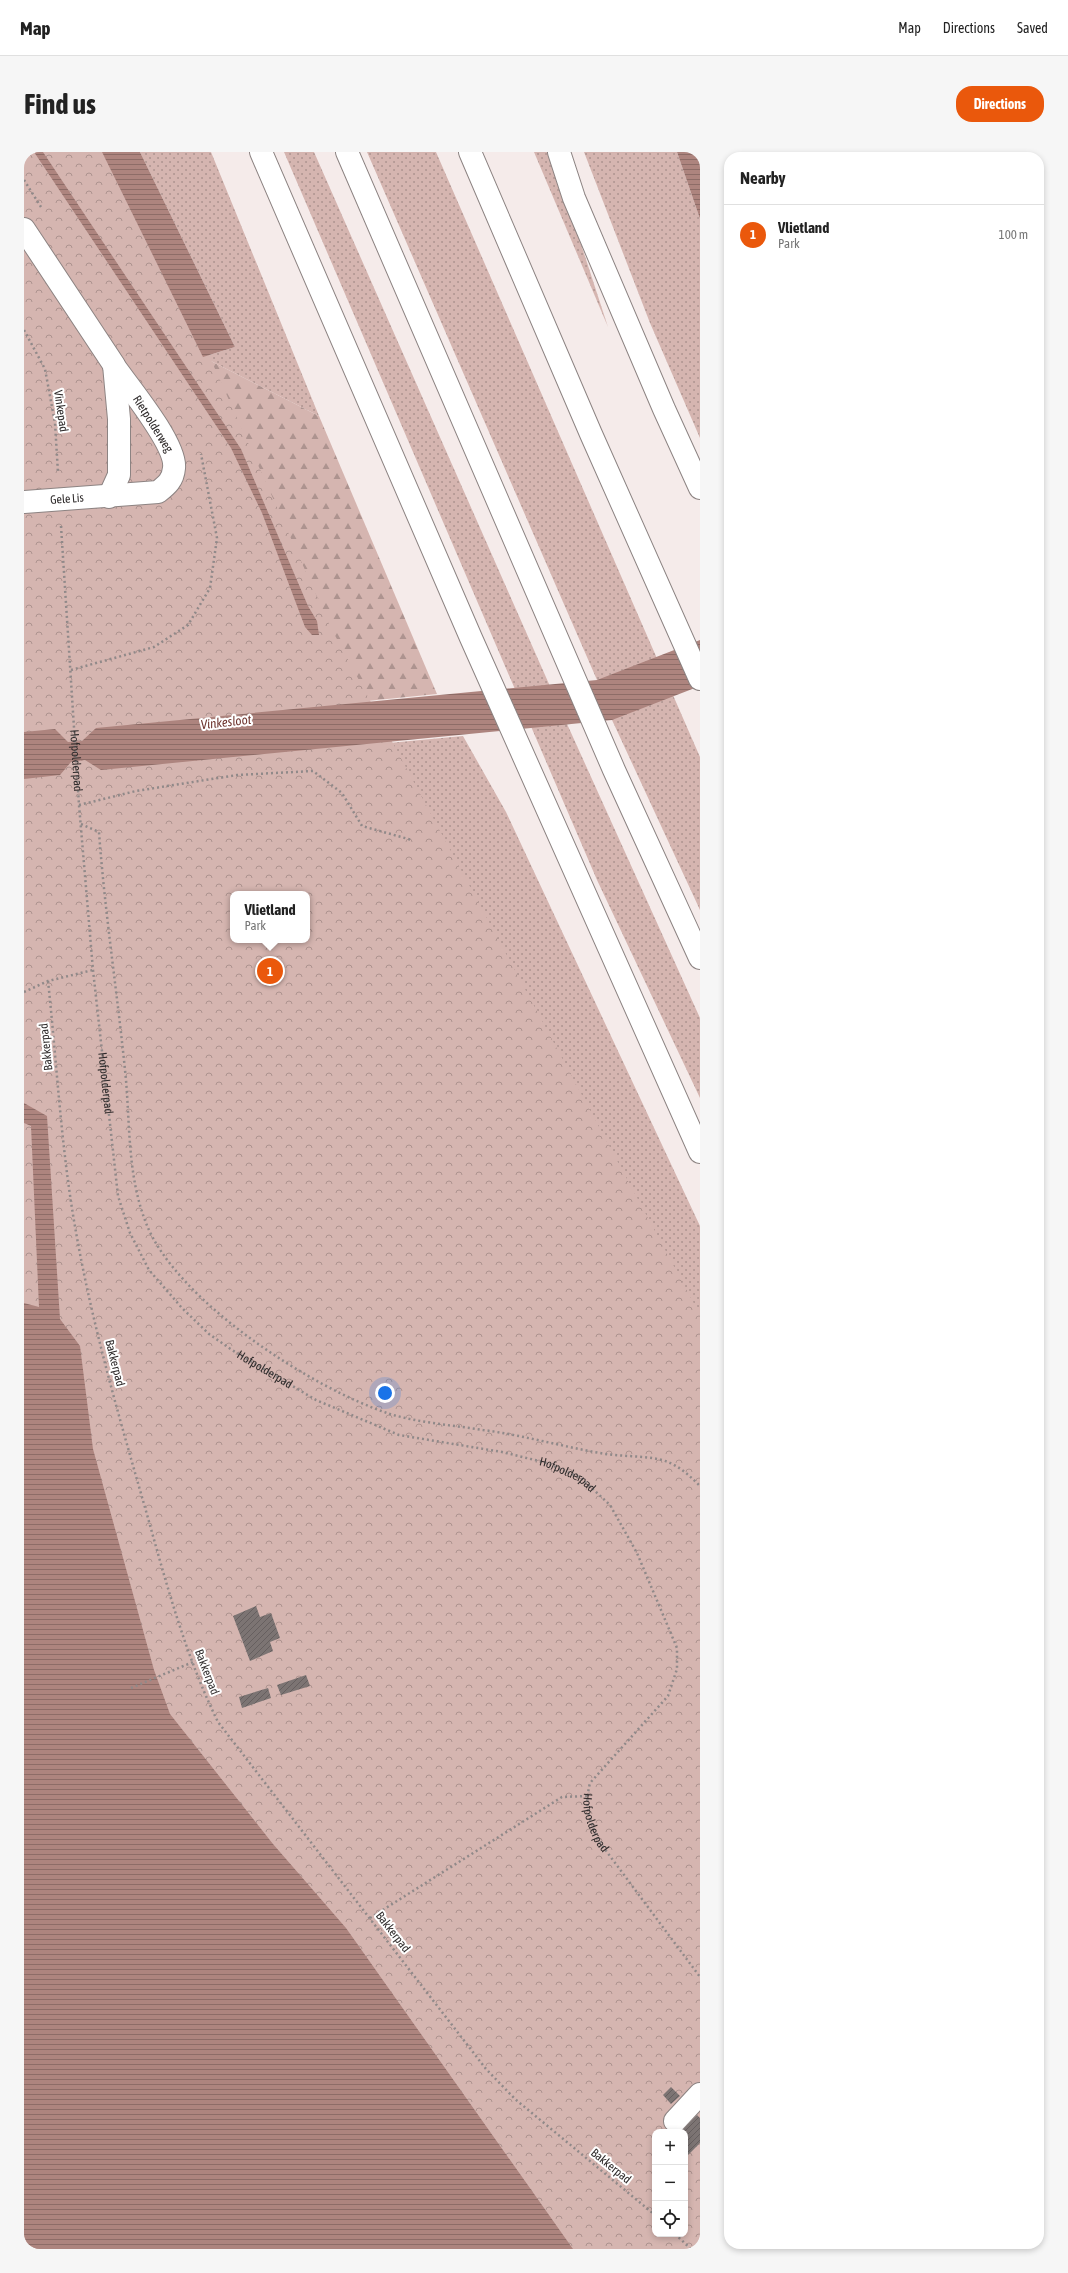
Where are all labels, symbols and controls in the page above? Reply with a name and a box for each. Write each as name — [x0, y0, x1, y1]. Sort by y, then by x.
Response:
text: Map — [20, 17, 51, 39]
text: Map — [898, 20, 921, 36]
text: Directions — [943, 20, 995, 36]
text: Saved — [1017, 20, 1048, 36]
button: Directions — [956, 86, 1044, 122]
text: Find us — [24, 88, 96, 120]
text: Nearby — [740, 168, 786, 188]
text: Vlietland — [778, 219, 829, 236]
text: 1 — [750, 227, 756, 242]
text: 100 m — [999, 227, 1028, 242]
text: Park — [778, 236, 800, 251]
street label: Vinkepad — [51, 389, 71, 433]
street label: Rietpolderweg — [130, 393, 176, 456]
street label: Gele Lis — [50, 491, 84, 507]
water label: Vinkesloot — [200, 712, 252, 732]
street label: Hofpolderpad — [67, 729, 85, 792]
popup — [230, 891, 310, 943]
text: Vlietland — [244, 901, 296, 918]
text: Park — [244, 918, 266, 933]
pin: 1 — [257, 956, 283, 986]
street label: Bakkerpad — [37, 1023, 55, 1071]
street label: Hofpolderpad — [95, 1052, 116, 1115]
street label: Bakkerpad — [102, 1338, 128, 1388]
street label: Hofpolderpad — [235, 1348, 295, 1391]
your location — [375, 1383, 395, 1403]
street label: Hofpolderpad — [538, 1454, 599, 1495]
street label: Bakkerpad — [192, 1647, 222, 1697]
street label: Hofpolderpad — [580, 1793, 612, 1855]
street label: Bakkerpad — [373, 1909, 413, 1955]
map controls — [652, 2129, 688, 2237]
button: + — [652, 2129, 688, 2165]
street label: Bakkerpad — [588, 2146, 634, 2186]
button: − — [652, 2165, 688, 2201]
button: locate — [652, 2201, 688, 2237]

